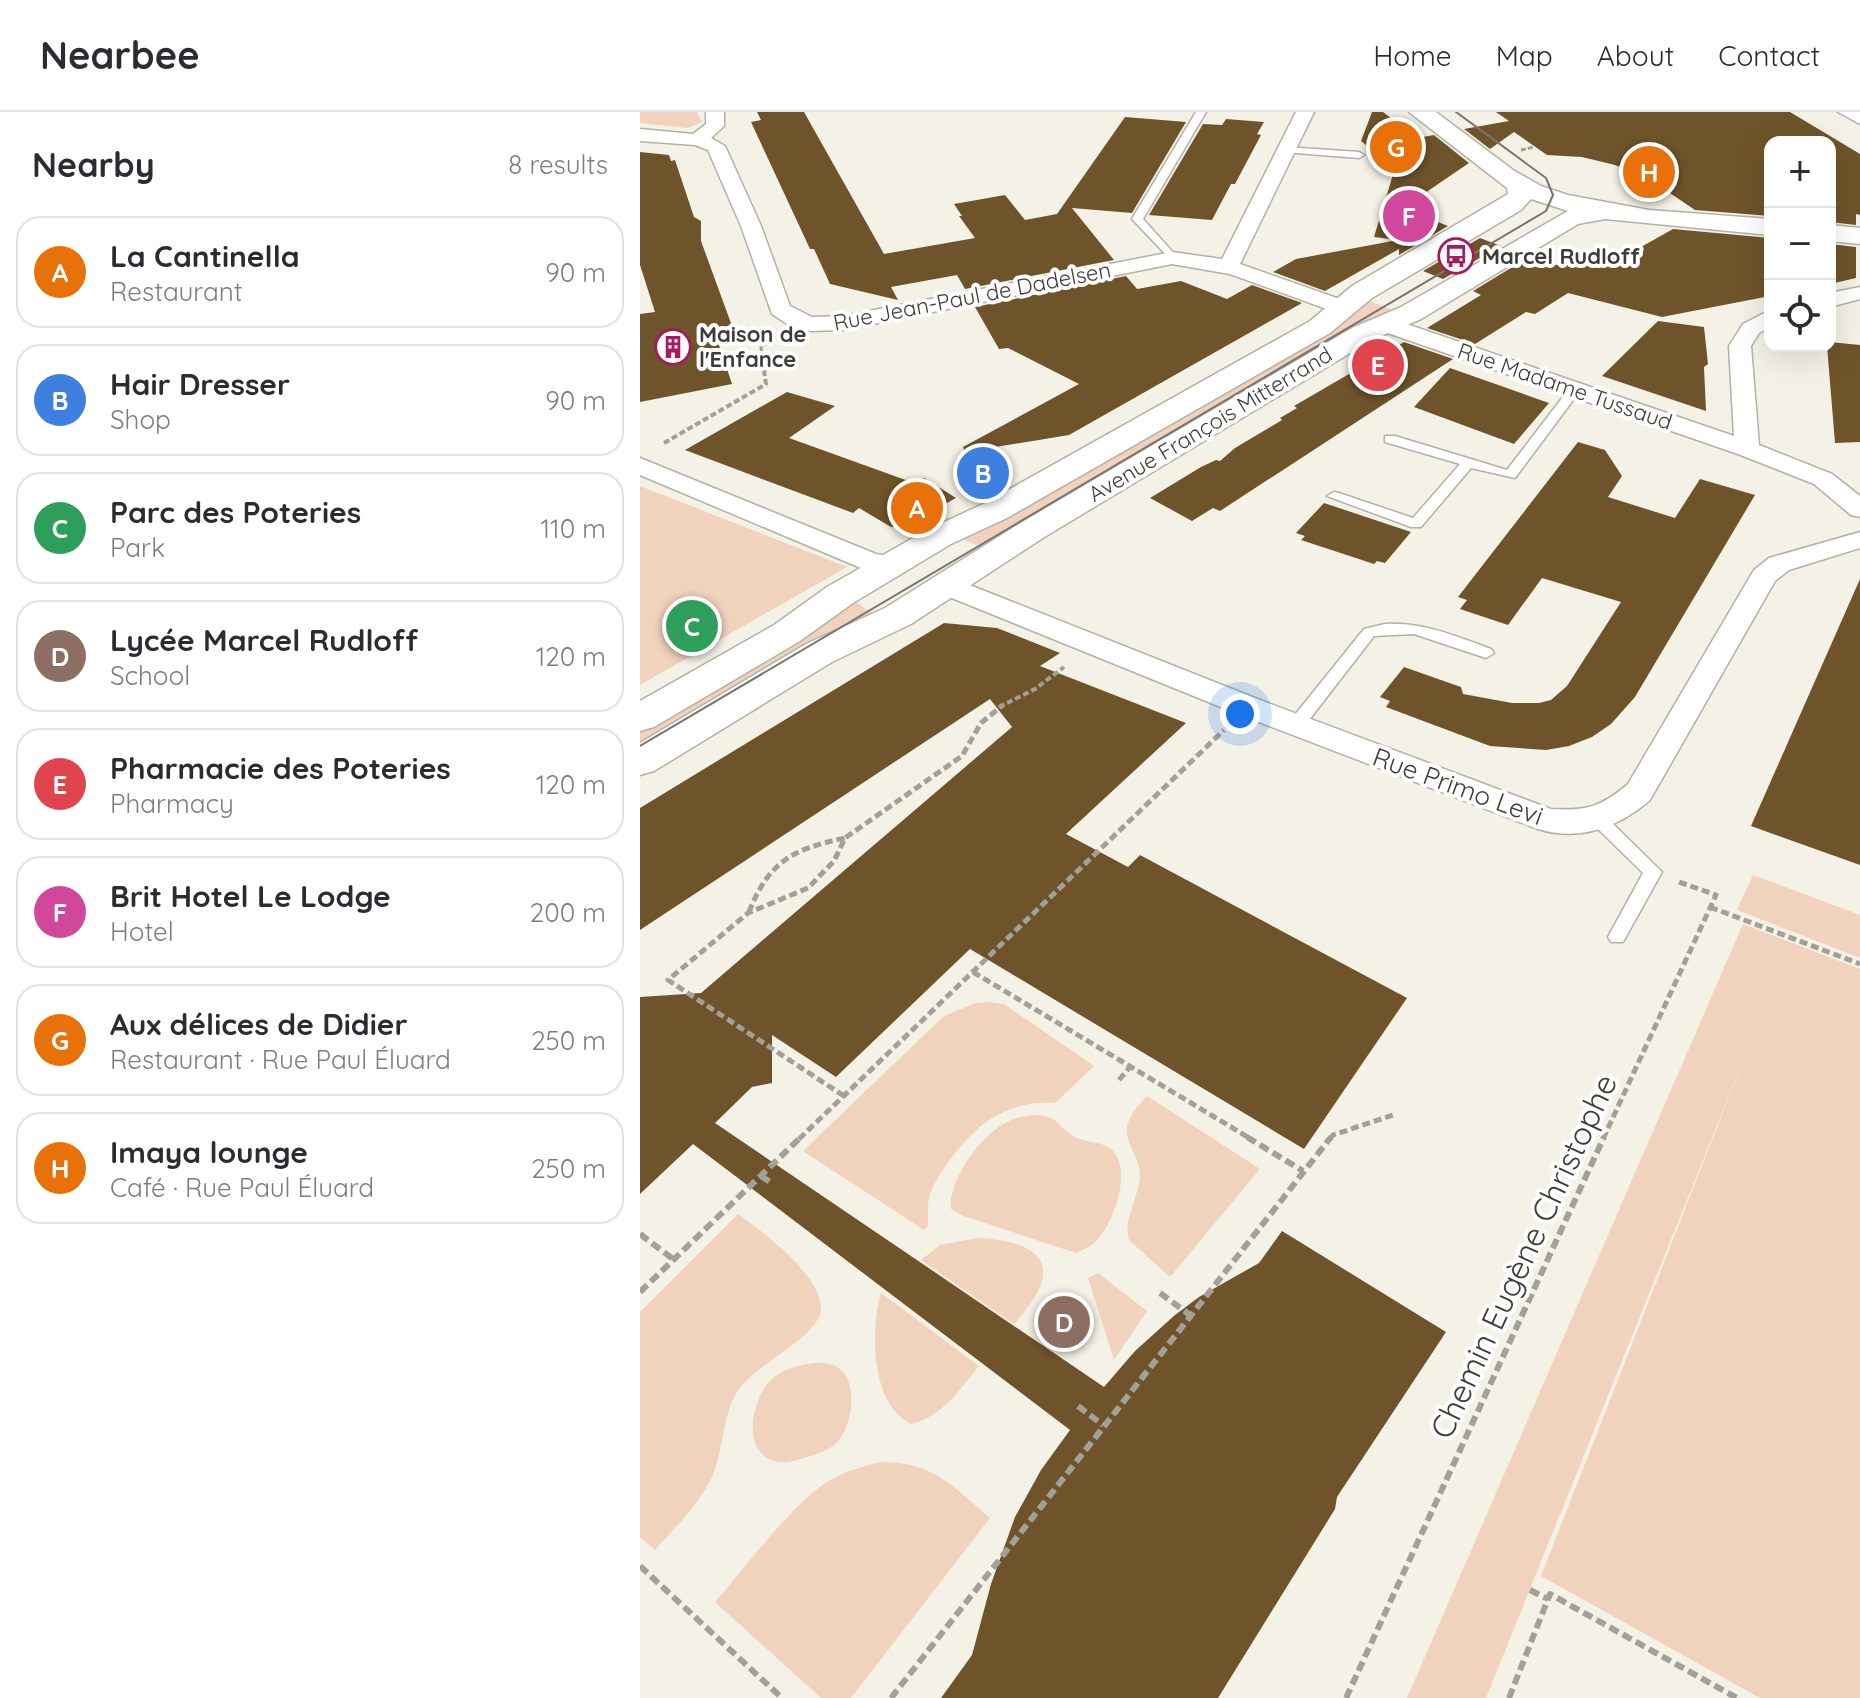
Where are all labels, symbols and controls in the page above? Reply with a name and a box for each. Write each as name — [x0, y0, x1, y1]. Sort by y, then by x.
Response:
text: Nearbee — [40, 31, 200, 79]
text: Home — [1373, 38, 1452, 73]
text: Map — [1496, 38, 1553, 73]
text: About — [1597, 38, 1674, 73]
text: Contact — [1718, 38, 1820, 73]
pin: G — [1370, 117, 1422, 177]
map controls — [1764, 136, 1836, 352]
button: + — [1764, 136, 1836, 208]
pin: H — [1623, 142, 1675, 202]
text: Nearby — [32, 143, 155, 186]
text: 8 results — [508, 148, 608, 181]
pin: F — [1383, 186, 1435, 246]
button: − — [1764, 208, 1836, 280]
text: La Cantinella — [110, 237, 300, 275]
bus stop icon: Marcel Rudloff — [1437, 237, 1475, 275]
place label: Marcel Rudloff — [1482, 242, 1640, 270]
street label: Rue Jean-Paul de Dadelsen — [831, 255, 1113, 337]
text: A — [52, 256, 68, 289]
text: 90 m — [545, 256, 606, 289]
text: Restaurant — [110, 275, 243, 308]
button: locate — [1764, 280, 1836, 352]
place label: Maison de l'Enfance — [699, 320, 806, 373]
building icon: Maison de l'Enfance — [654, 328, 692, 366]
pin: E — [1352, 335, 1404, 395]
street label: Rue Madame Tussaud — [1454, 336, 1676, 436]
street label: Avenue François Mitterrand — [1083, 340, 1337, 508]
text: Hair Dresser — [110, 365, 290, 403]
text: B — [51, 384, 69, 417]
text: 90 m — [545, 384, 606, 417]
text: Shop — [110, 403, 171, 436]
pin: B — [957, 443, 1009, 503]
pin: A — [891, 478, 943, 538]
text: Parc des Poteries — [110, 493, 361, 531]
text: C — [52, 512, 68, 545]
text: 110 m — [540, 512, 606, 545]
text: Park — [110, 531, 165, 564]
pin: C — [666, 596, 718, 656]
text: Lycée Marcel Rudloff — [110, 621, 418, 659]
text: D — [51, 640, 69, 673]
text: 120 m — [536, 640, 606, 673]
text: School — [110, 659, 190, 692]
your location — [1220, 694, 1260, 734]
street label: Rue Primo Levi — [1368, 740, 1548, 832]
text: Pharmacie des Poteries — [110, 749, 451, 787]
text: E — [53, 768, 67, 801]
text: 120 m — [536, 768, 606, 801]
text: Pharmacy — [110, 787, 234, 820]
text: Brit Hotel Le Lodge — [110, 877, 391, 915]
text: F — [53, 896, 67, 929]
text: 200 m — [530, 896, 606, 929]
text: Hotel — [110, 915, 174, 948]
text: Aux délices de Didier — [110, 1005, 407, 1043]
text: G — [51, 1024, 69, 1057]
text: 250 m — [531, 1024, 606, 1057]
text: Restaurant · Rue Paul Éluard — [110, 1043, 451, 1076]
street label: Chemin Eugène Christophe — [1421, 1067, 1625, 1445]
text: Imaya lounge — [110, 1133, 308, 1171]
text: H — [51, 1152, 69, 1185]
text: 250 m — [531, 1152, 606, 1185]
text: Café · Rue Paul Éluard — [110, 1171, 374, 1204]
pin: D — [1038, 1292, 1090, 1352]

